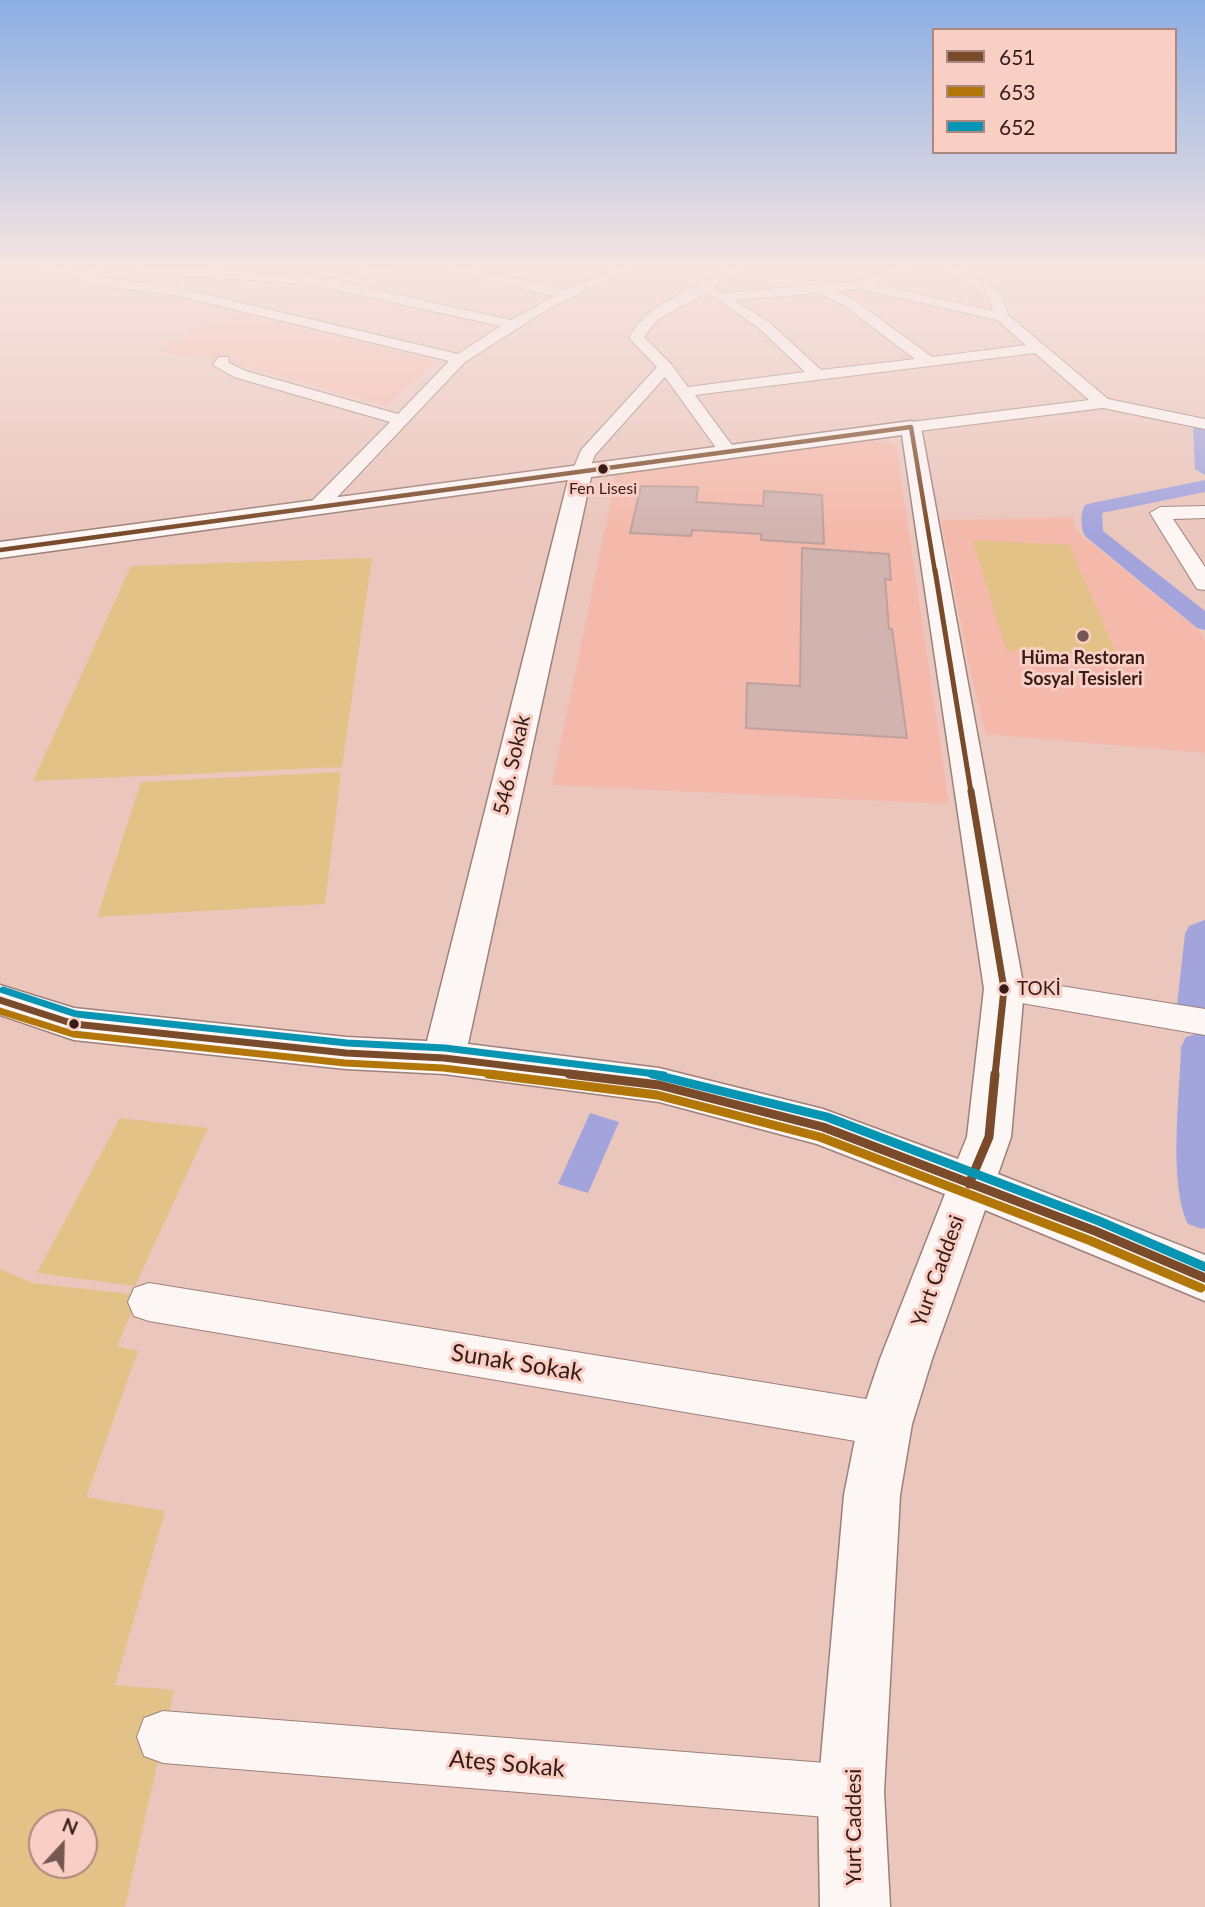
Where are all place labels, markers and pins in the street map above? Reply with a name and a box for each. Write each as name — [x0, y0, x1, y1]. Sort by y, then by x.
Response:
marker: Fen Lisesi — [596, 462, 610, 476]
place label: Fen Lisesi — [569, 479, 637, 499]
marker: Hüma Restoran Sosyal Tesisleri — [1075, 628, 1091, 644]
place label: Hüma Restoran Sosyal Tesisleri — [1021, 647, 1145, 690]
place label: TOKİ — [1017, 978, 1061, 1000]
marker: TOKİ — [997, 982, 1011, 996]
unlabelled marker — [67, 1017, 81, 1031]

